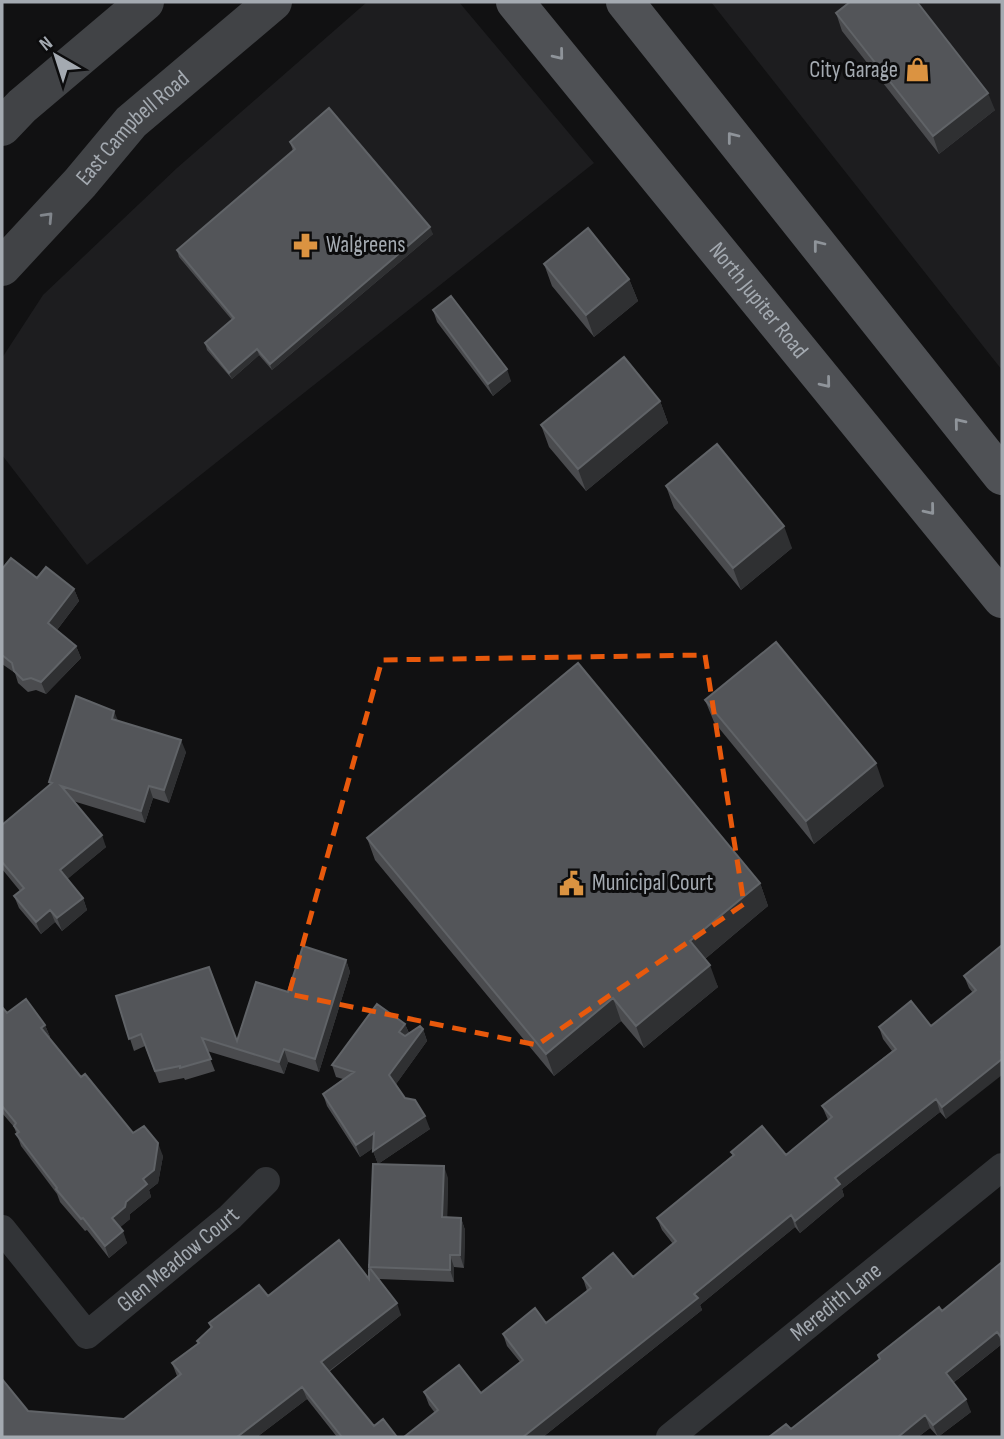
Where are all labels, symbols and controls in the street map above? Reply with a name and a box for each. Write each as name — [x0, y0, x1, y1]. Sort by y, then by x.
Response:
north arrow — [21, 21, 91, 91]
text: N — [35, 32, 57, 56]
one-way arrow — [550, 47, 563, 59]
place label: City Garage — [809, 56, 898, 84]
shop icon: City Garage — [904, 56, 932, 84]
street label: East Campbell Road — [70, 65, 195, 191]
one-way arrow — [728, 132, 741, 144]
one-way arrow — [40, 212, 53, 225]
pharmacy icon: Walgreens — [292, 231, 320, 259]
place label: Walgreens — [326, 231, 406, 259]
street label: North Jupiter Road — [703, 237, 814, 364]
one-way arrow — [813, 240, 826, 252]
one-way arrow — [818, 375, 831, 387]
one-way arrow — [955, 418, 968, 430]
one-way arrow — [922, 502, 934, 515]
public building icon: Municipal Court — [558, 869, 586, 897]
place label: Municipal Court — [592, 869, 713, 897]
street label: Glen Meadow Court — [111, 1202, 245, 1318]
street label: Meredith Lane — [785, 1257, 887, 1347]

